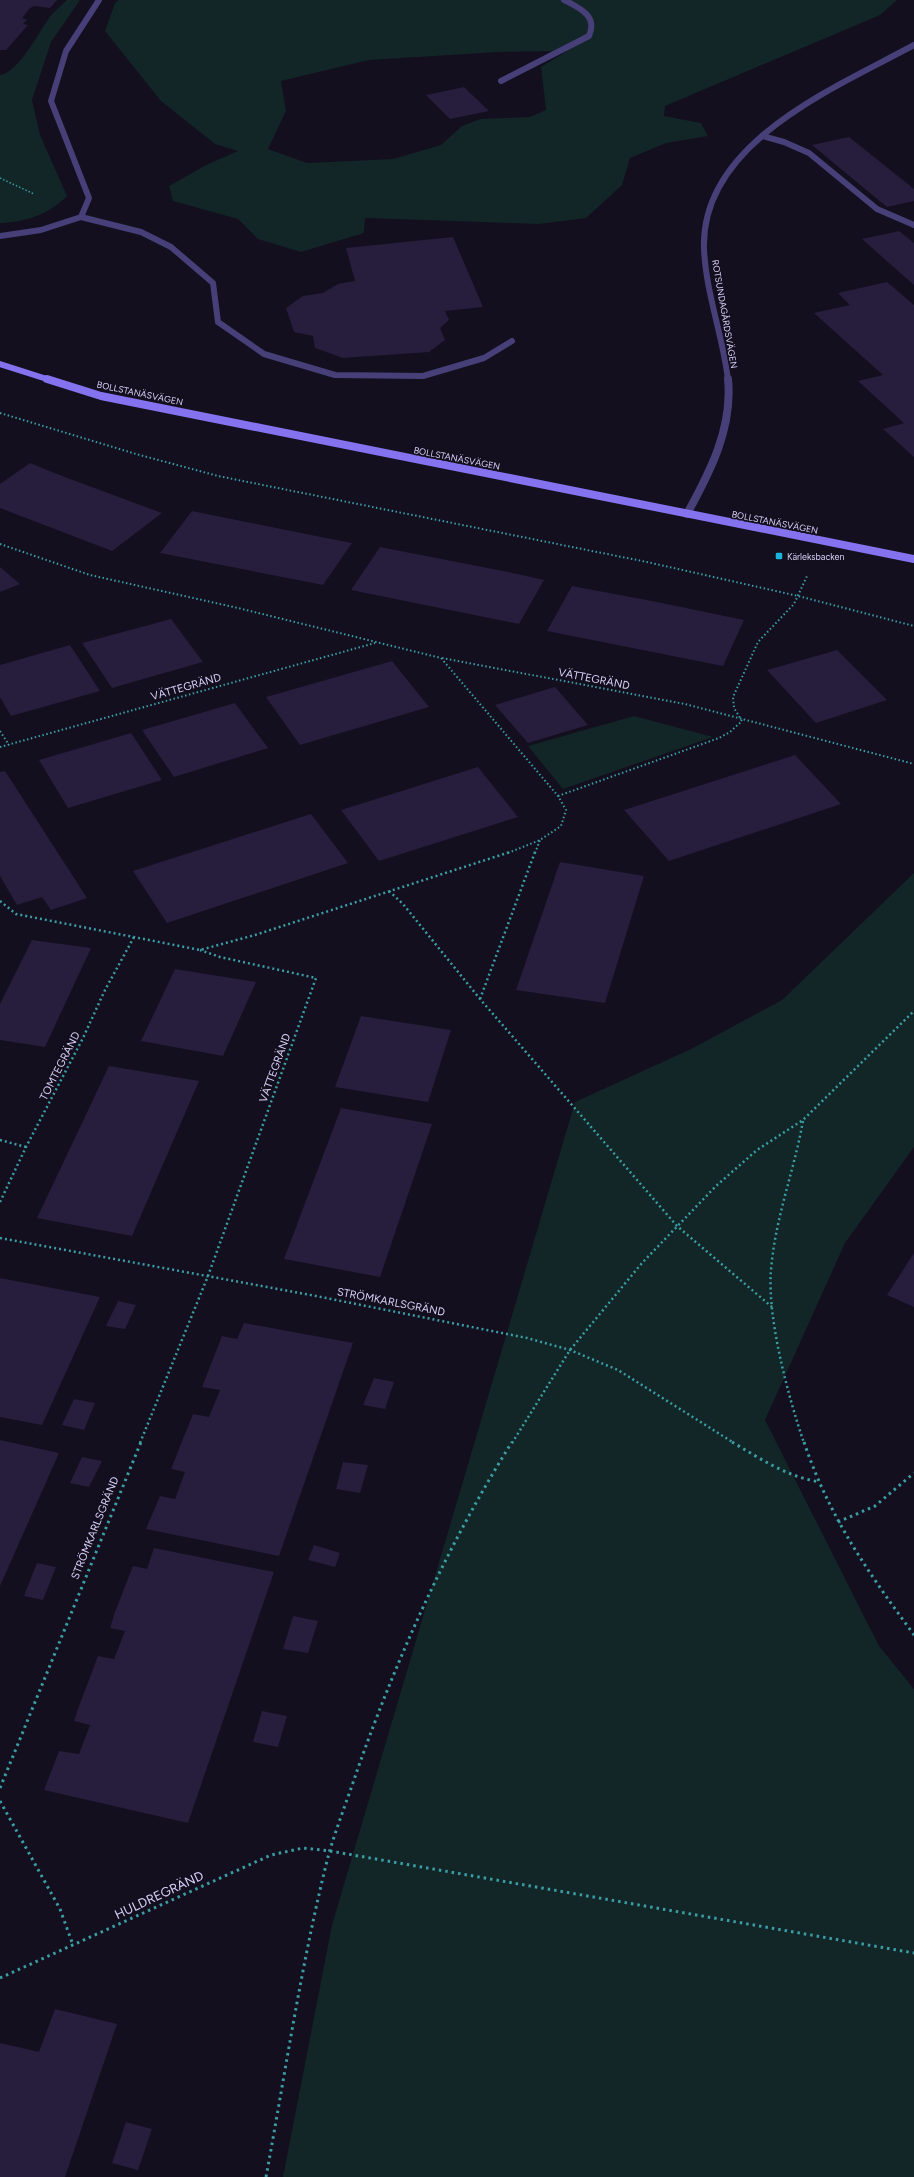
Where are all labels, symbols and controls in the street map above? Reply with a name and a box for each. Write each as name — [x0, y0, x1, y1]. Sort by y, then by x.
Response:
street label: ROTSUNDAGÅRDSVÄGEN — [710, 259, 740, 369]
street label: BOLLSTANÄSVÄGEN — [96, 378, 184, 408]
street label: BOLLSTANÄSVÄGEN — [413, 444, 501, 472]
street label: BOLLSTANÄSVÄGEN — [731, 508, 819, 536]
marker: Kärleksbacken — [774, 551, 784, 561]
place label: Kärleksbacken — [787, 551, 845, 562]
street label: VÄTTEGRÄND — [557, 666, 631, 692]
street label: VÄTTEGRÄND — [149, 671, 223, 703]
street label: TOMTEGRÄND — [37, 1029, 83, 1102]
street label: VÄTTEGRÄND — [256, 1031, 294, 1104]
street label: STRÖMKARLSGRÄND — [336, 1284, 447, 1319]
street label: STRÖMKARLSGRÄND — [67, 1474, 122, 1581]
street label: HULDREGRÄND — [112, 1867, 206, 1922]

